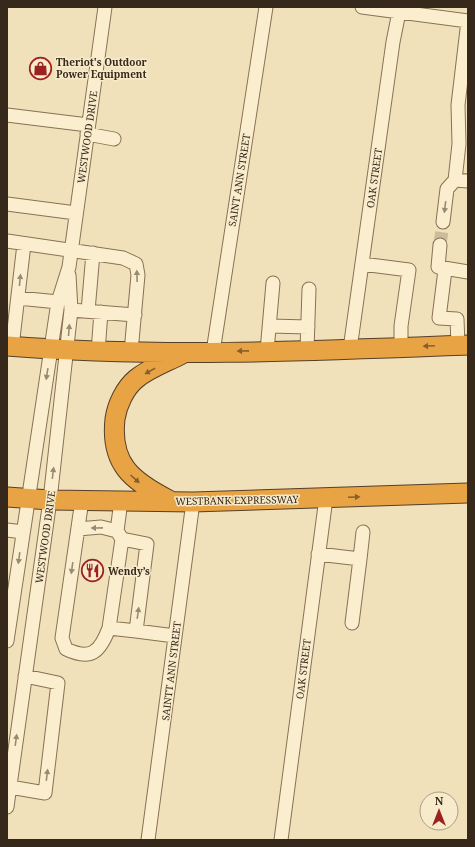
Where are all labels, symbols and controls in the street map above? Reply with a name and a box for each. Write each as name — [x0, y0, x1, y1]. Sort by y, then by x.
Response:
shop icon: Theriot's Outdoor Power Equipment — [27, 55, 53, 81]
place label: Theriot's Outdoor Power Equipment — [56, 55, 148, 81]
street label: WESTWOOD DRIVE — [74, 90, 100, 184]
street label: SAINT ANN STREET — [225, 133, 253, 227]
street label: OAK STREET — [363, 147, 385, 209]
one-way arrow — [441, 201, 448, 213]
one-way arrow — [134, 269, 140, 282]
one-way arrow — [16, 274, 23, 286]
one-way arrow — [66, 324, 73, 336]
one-way arrow — [423, 343, 435, 350]
one-way arrow — [237, 348, 249, 355]
one-way arrow — [145, 367, 156, 374]
one-way arrow — [44, 368, 50, 380]
one-way arrow — [50, 467, 56, 479]
one-way arrow — [130, 475, 141, 484]
street label: WESTWOOD DRIVE — [32, 490, 58, 584]
street label: WESTBANK EXPRESSWAY — [175, 492, 300, 508]
one-way arrow — [348, 494, 361, 500]
one-way arrow — [90, 525, 103, 531]
one-way arrow — [16, 552, 22, 564]
restaurant icon: Wendy’s — [79, 558, 105, 584]
one-way arrow — [69, 562, 75, 574]
place label: Wendy’s — [108, 564, 150, 578]
one-way arrow — [135, 607, 141, 619]
street label: SAINTT ANN STREET — [158, 621, 184, 721]
street label: OAK STREET — [292, 638, 314, 700]
one-way arrow — [13, 734, 19, 746]
one-way arrow — [44, 769, 50, 781]
north arrow — [419, 791, 459, 831]
text: N — [435, 793, 444, 808]

